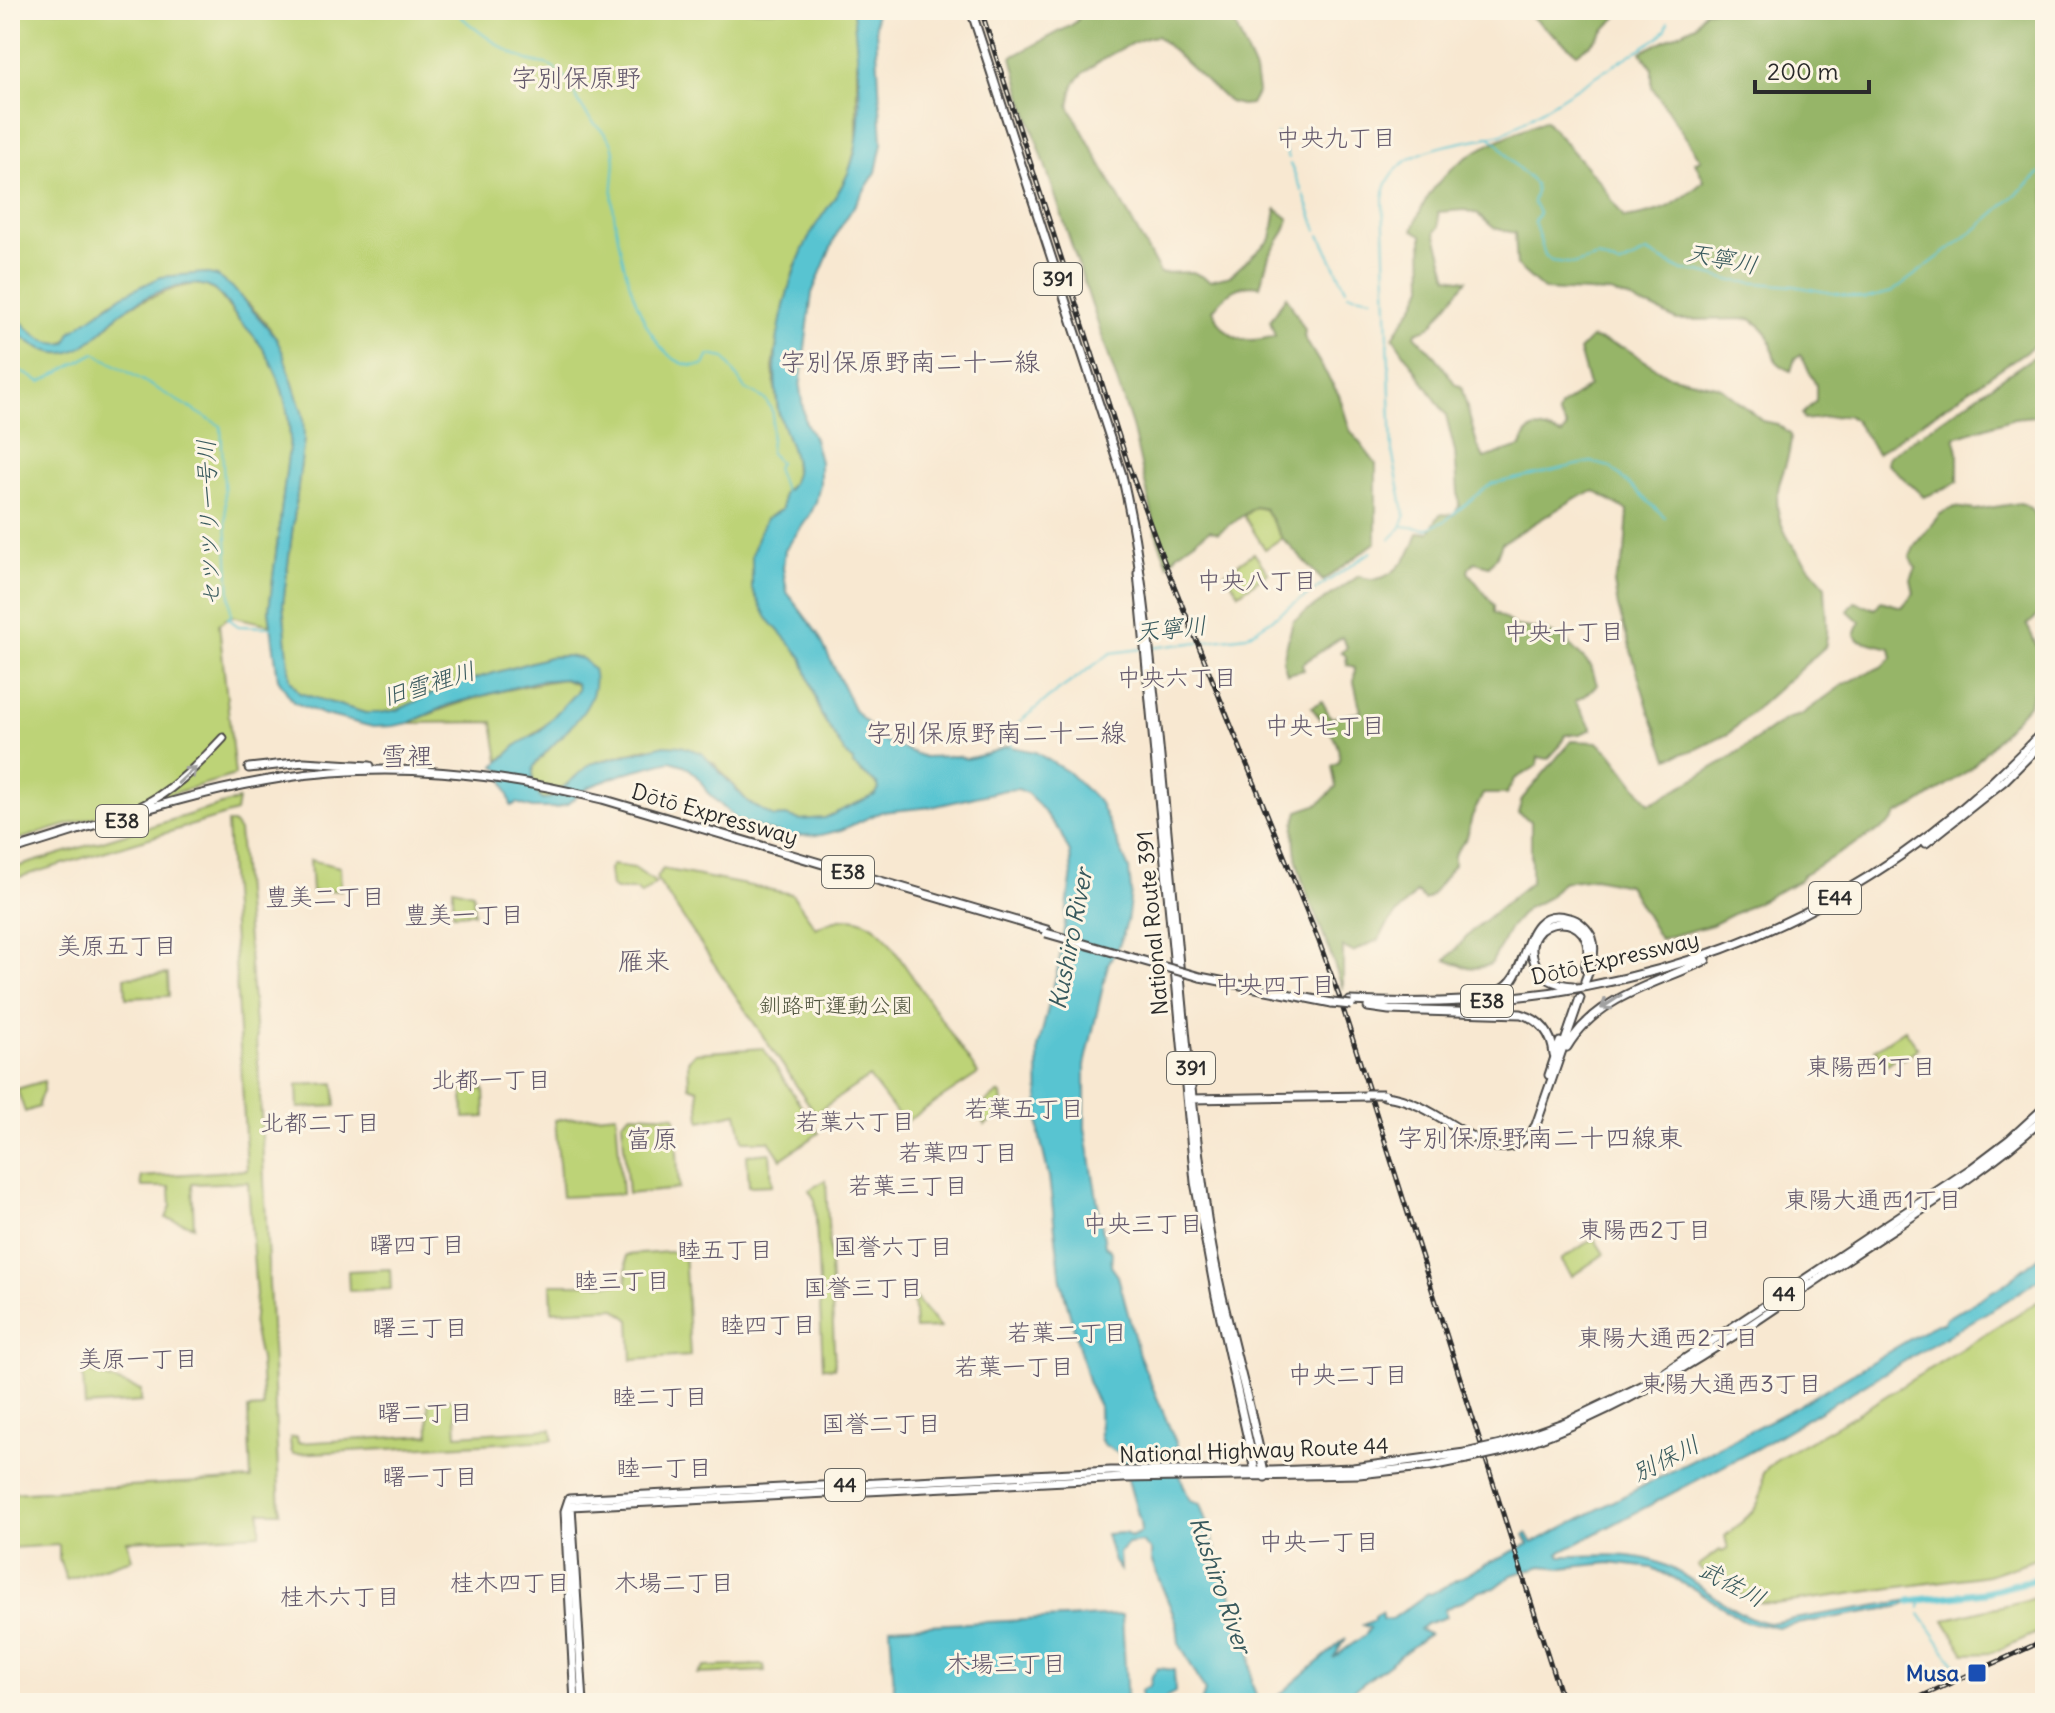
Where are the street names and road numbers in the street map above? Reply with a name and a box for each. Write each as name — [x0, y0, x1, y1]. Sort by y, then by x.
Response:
road number: 391 — [1034, 263, 1082, 295]
street label: Dōtō Expressway — [629, 777, 801, 851]
road number: E38 — [96, 805, 148, 837]
street label: National Route 391 — [1130, 830, 1174, 1016]
road number: E38 — [822, 856, 874, 888]
road number: E44 — [1809, 882, 1861, 914]
street label: Dōtō Expressway — [1528, 925, 1702, 991]
road number: E38 — [1461, 985, 1513, 1017]
road number: 391 — [1167, 1052, 1215, 1084]
road number: 44 — [1764, 1278, 1804, 1310]
street label: National Highway Route 44 — [1119, 1431, 1389, 1469]
road number: 44 — [825, 1469, 865, 1501]

